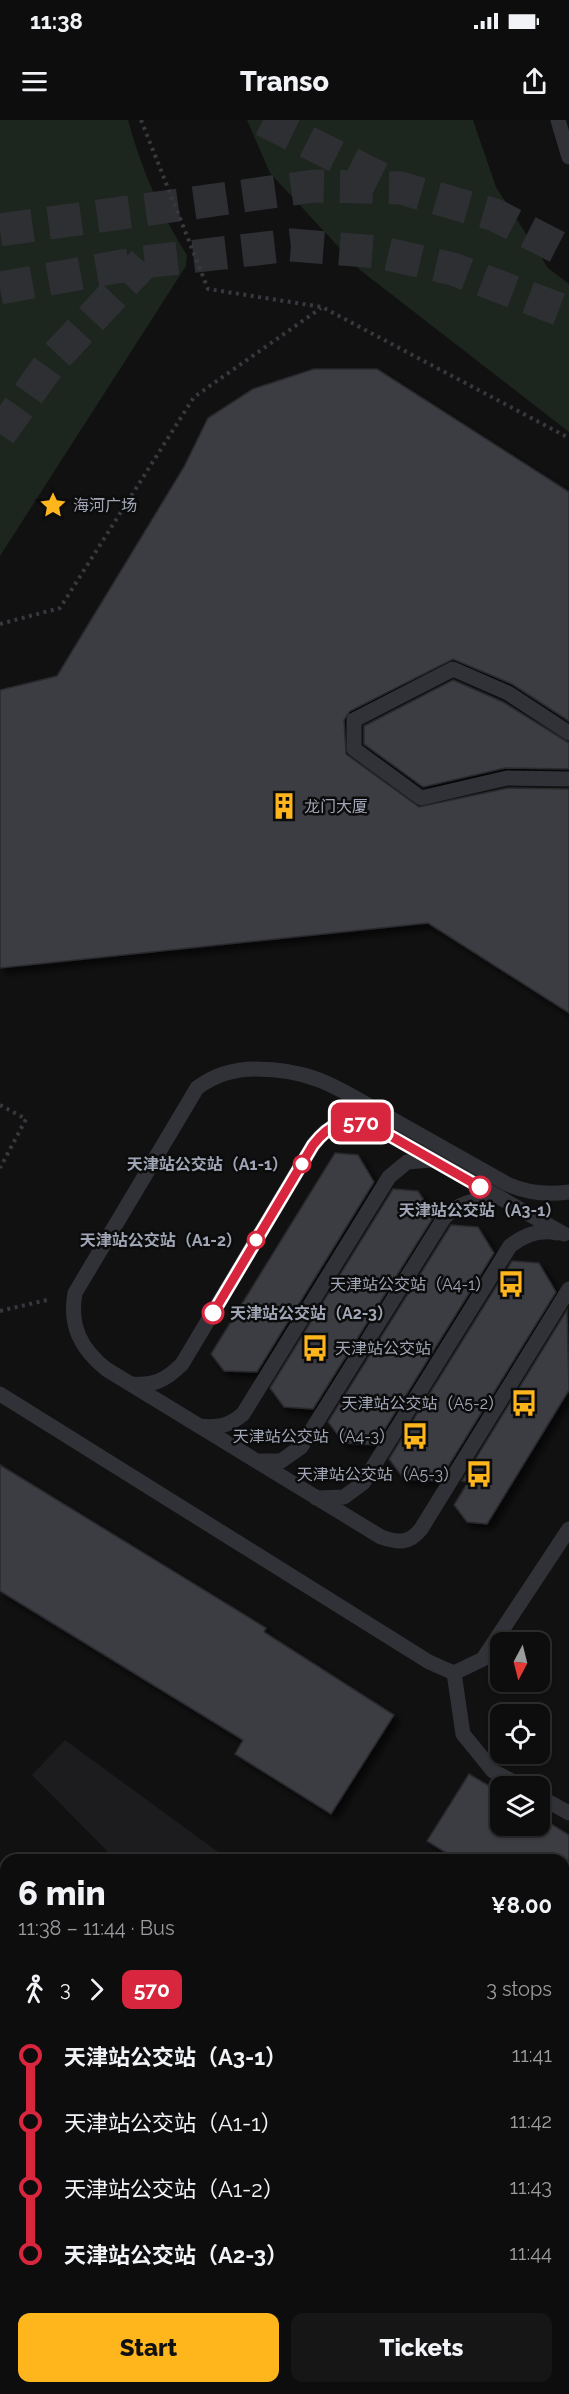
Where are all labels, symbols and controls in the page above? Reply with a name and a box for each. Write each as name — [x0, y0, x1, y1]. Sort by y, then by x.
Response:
text: 11:38 — [30, 8, 83, 34]
icon: menu — [18, 65, 51, 98]
icon: share — [518, 65, 551, 98]
text: Transo — [240, 66, 329, 97]
place icon: 海河广场 — [38, 490, 68, 520]
place label: 海河广场 — [73, 496, 137, 515]
building icon: 龙门大厦 — [269, 791, 299, 821]
place label: 龙门大厦 — [304, 797, 368, 816]
line badge: 570 — [326, 1102, 395, 1142]
text: 570 — [343, 1110, 379, 1135]
place label: 天津站公交站（A1-1） — [127, 1155, 288, 1174]
marker: 天津站公交站（A1-1） — [293, 1155, 311, 1173]
marker: 天津站公交站（A3-1） — [469, 1176, 491, 1198]
place label: 天津站公交站（A3-1） — [399, 1201, 561, 1220]
place label: 天津站公交站（A1-2） — [80, 1231, 242, 1250]
marker: 天津站公交站（A1-2） — [247, 1231, 265, 1249]
bus stop icon: 天津站公交站（A4-1） — [496, 1269, 526, 1299]
place label: 天津站公交站（A4-1） — [330, 1275, 491, 1294]
marker: 天津站公交站（A2-3） — [202, 1302, 224, 1324]
place label: 天津站公交站（A2-3） — [230, 1304, 393, 1323]
bus stop icon: 天津站公交站 — [300, 1333, 330, 1363]
place label: 天津站公交站 — [335, 1339, 431, 1358]
bus stop icon: 天津站公交站（A5-2） — [509, 1388, 539, 1418]
place label: 天津站公交站（A5-2） — [341, 1394, 504, 1413]
bus stop icon: 天津站公交站（A4-3） — [400, 1421, 430, 1451]
place label: 天津站公交站（A4-3） — [233, 1427, 395, 1446]
bus stop icon: 天津站公交站（A5-3） — [464, 1459, 494, 1489]
place label: 天津站公交站（A5-3） — [297, 1465, 459, 1484]
north arrow — [490, 1632, 550, 1692]
map controls — [490, 1632, 550, 1836]
button: locate — [490, 1704, 550, 1764]
button: layers — [490, 1776, 550, 1836]
text: 6 min — [18, 1874, 106, 1913]
text: ¥8.00 — [491, 1892, 552, 1918]
text: 11:38 – 11:44 · Bus — [18, 1916, 175, 1940]
icon: walk — [18, 1973, 51, 2006]
icon: forward — [80, 1973, 113, 2006]
text: 3 — [60, 1977, 71, 2001]
text: 570 — [134, 1977, 170, 2002]
text: 3 stops — [486, 1977, 552, 2001]
text: 11:41 — [512, 2043, 552, 2067]
text: 天津站公交站（A3-1） — [64, 2044, 287, 2070]
text: 11:42 — [510, 2109, 552, 2133]
text: 天津站公交站（A1-1） — [64, 2110, 283, 2136]
text: 11:43 — [510, 2175, 552, 2199]
text: 天津站公交站（A1-2） — [64, 2176, 285, 2202]
text: 11:44 — [509, 2241, 552, 2265]
text: 天津站公交站（A2-3） — [64, 2242, 288, 2268]
button: Start — [18, 2313, 279, 2382]
button: Tickets — [291, 2313, 552, 2382]

